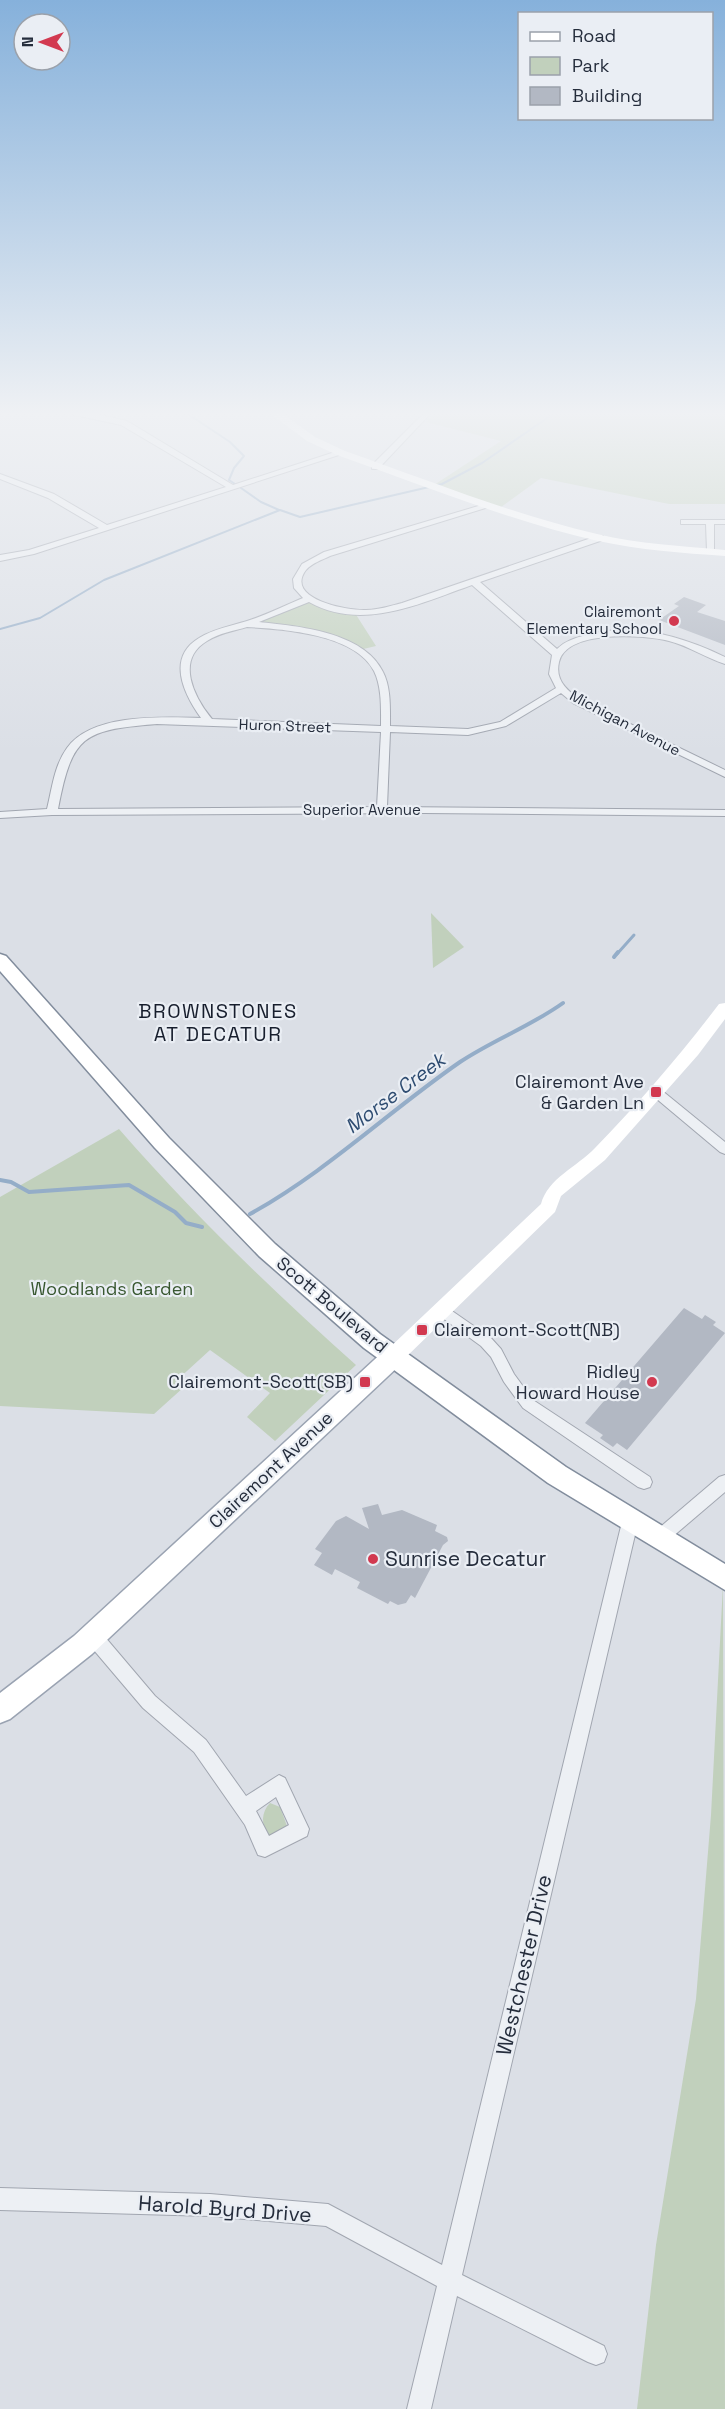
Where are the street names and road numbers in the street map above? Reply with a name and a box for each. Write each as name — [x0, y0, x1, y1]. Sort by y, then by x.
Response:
street label: Michigan Avenue — [567, 685, 684, 760]
street label: Huron Street — [238, 714, 332, 737]
street label: Superior Avenue — [303, 800, 421, 819]
street label: Scott Boulevard — [272, 1251, 393, 1358]
street label: Clairemont Avenue — [204, 1406, 338, 1533]
street label: Westchester Drive — [490, 1872, 557, 2058]
street label: Harold Byrd Drive — [137, 2189, 313, 2228]

